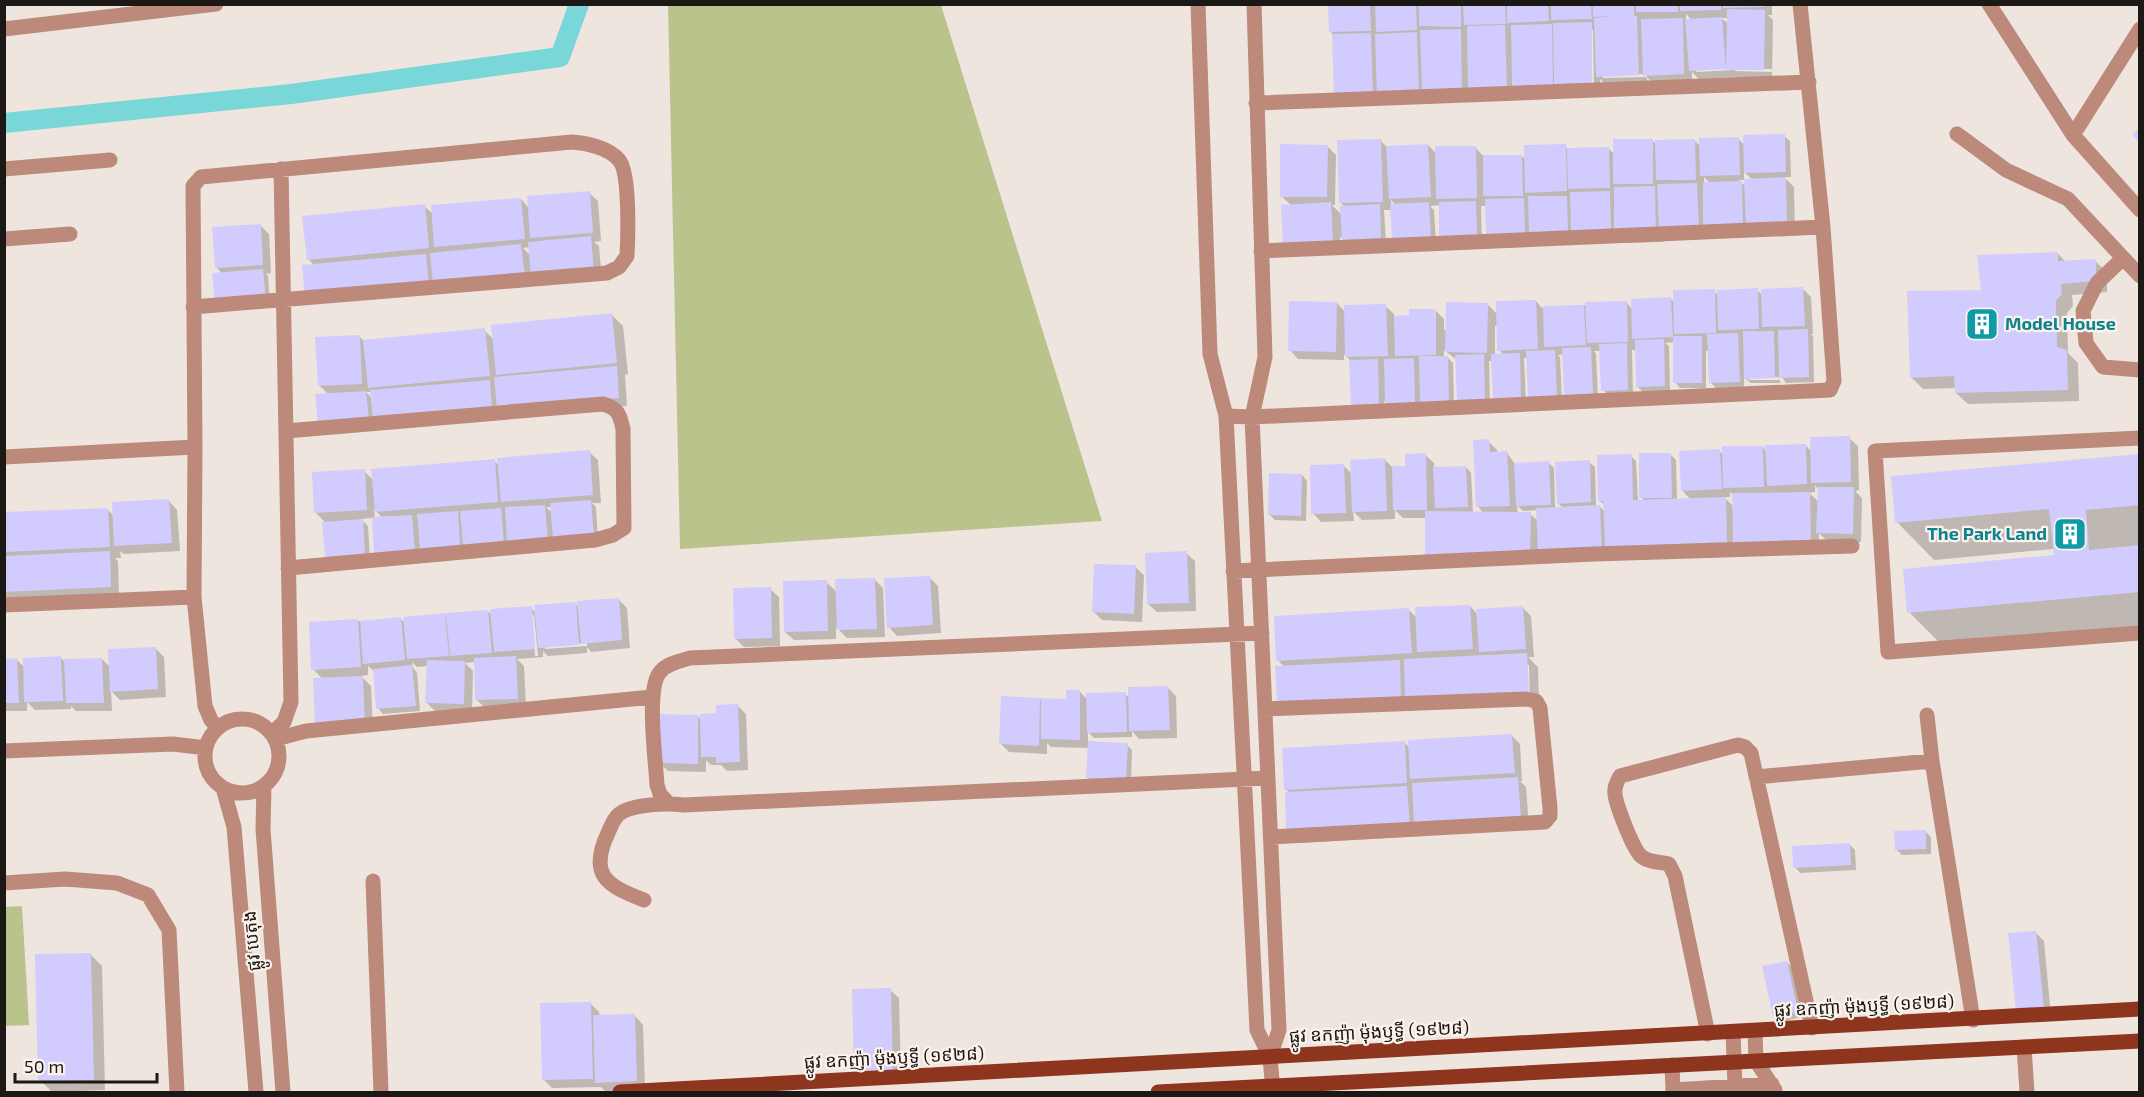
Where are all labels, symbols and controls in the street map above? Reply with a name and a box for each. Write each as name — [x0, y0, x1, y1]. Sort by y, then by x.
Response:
building icon: Model House — [1964, 306, 2000, 342]
place label: Model House — [2005, 312, 2116, 334]
building icon: The Park Land — [2052, 516, 2088, 552]
place label: The Park Land — [1927, 522, 2047, 544]
street label: ផ្លូវ បេតុង — [237, 909, 271, 972]
street label: ផ្លូវ ឧកញ៉ា ម៉ុងឫទ្ធី (១៩២៨) — [1773, 989, 1955, 1027]
street label: ផ្លូវ ឧកញ៉ា ម៉ុងឫទ្ធី (១៩២៨) — [1288, 1015, 1470, 1053]
street label: ផ្លូវ ឧកញ៉ា ម៉ុងឫទ្ធី (១៩២៨) — [803, 1041, 985, 1079]
scale bar — [15, 1046, 158, 1084]
text: 50 m — [24, 1055, 64, 1077]

